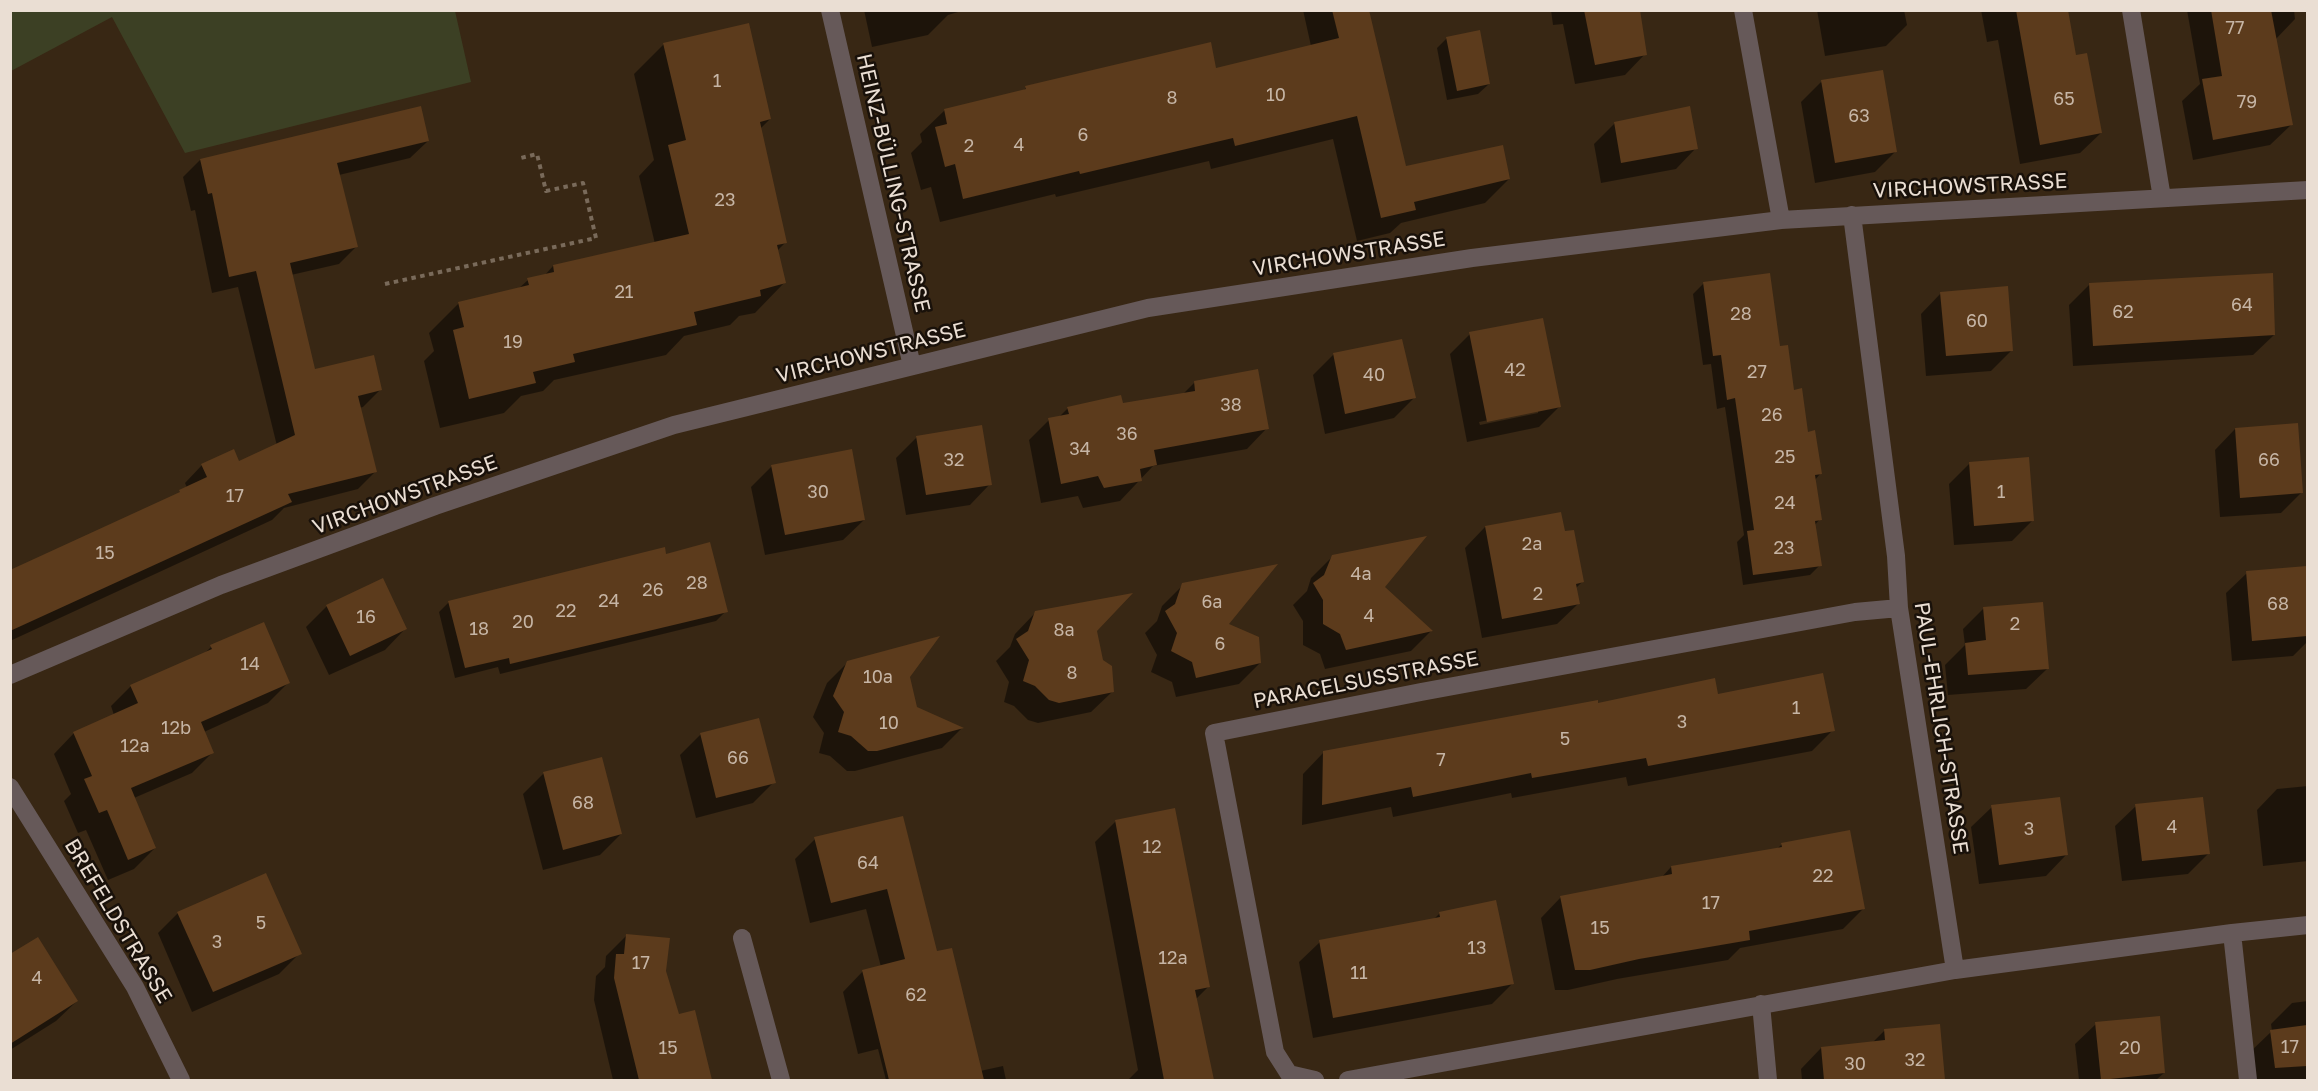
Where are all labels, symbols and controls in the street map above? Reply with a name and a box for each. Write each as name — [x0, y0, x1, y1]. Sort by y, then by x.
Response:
house number: 77 — [2225, 17, 2245, 39]
street label: HEINZ-BÜLLING-STRASSE — [851, 51, 935, 315]
house number: 1 — [713, 70, 721, 92]
house number: 10 — [1266, 84, 1286, 106]
house number: 8 — [1167, 87, 1177, 109]
house number: 65 — [2053, 88, 2075, 110]
house number: 79 — [2237, 91, 2257, 113]
house number: 63 — [1848, 105, 1870, 127]
house number: 6 — [1078, 124, 1088, 146]
house number: 4 — [1014, 134, 1024, 156]
house number: 2 — [964, 135, 974, 157]
street label: VIRCHOWSTRASSE — [1872, 168, 2068, 204]
house number: 23 — [715, 189, 735, 211]
street label: VIRCHOWSTRASSE — [1251, 226, 1447, 282]
house number: 21 — [614, 281, 634, 303]
house number: 64 — [2231, 294, 2253, 316]
house number: 62 — [2112, 301, 2134, 323]
house number: 28 — [1730, 303, 1752, 325]
house number: 60 — [1966, 310, 1988, 332]
street label: VIRCHOWSTRASSE — [774, 317, 968, 389]
house number: 19 — [503, 331, 523, 353]
house number: 42 — [1504, 359, 1526, 381]
house number: 27 — [1747, 361, 1767, 383]
house number: 40 — [1363, 364, 1385, 386]
house number: 38 — [1220, 394, 1242, 416]
house number: 26 — [1761, 404, 1783, 426]
house number: 36 — [1116, 423, 1138, 445]
house number: 34 — [1069, 438, 1091, 460]
house number: 25 — [1775, 446, 1795, 468]
house number: 32 — [944, 449, 964, 471]
house number: 66 — [2258, 449, 2280, 471]
street label: VIRCHOWSTRASSE — [309, 450, 501, 540]
house number: 30 — [807, 481, 829, 503]
house number: 1 — [1997, 481, 2005, 503]
house number: 17 — [226, 485, 244, 507]
house number: 24 — [1774, 492, 1796, 514]
house number: 2a — [1522, 533, 1542, 555]
house number: 23 — [1774, 537, 1794, 559]
house number: 15 — [95, 542, 115, 564]
house number: 4a — [1350, 563, 1372, 585]
house number: 28 — [686, 572, 708, 594]
house number: 26 — [642, 579, 664, 601]
house number: 2 — [1533, 583, 1543, 605]
house number: 24 — [598, 590, 620, 612]
house number: 6a — [1201, 591, 1223, 613]
house number: 68 — [2267, 593, 2289, 615]
house number: 22 — [556, 600, 576, 622]
street label: PAUL-EHRLICH-STRASSE — [1909, 600, 1973, 856]
house number: 4 — [1364, 605, 1374, 627]
house number: 16 — [356, 606, 376, 628]
house number: 20 — [512, 611, 534, 633]
house number: 2 — [2010, 613, 2020, 635]
house number: 18 — [469, 618, 489, 640]
house number: 8a — [1053, 619, 1075, 641]
house number: 6 — [1215, 633, 1225, 655]
street label: PARACELSUSSTRASSE — [1251, 646, 1481, 714]
house number: 14 — [240, 653, 260, 675]
house number: 8 — [1067, 662, 1077, 684]
house number: 10a — [863, 666, 893, 688]
house number: 1 — [1792, 697, 1800, 719]
house number: 3 — [1677, 711, 1687, 733]
house number: 10 — [879, 712, 899, 734]
house number: 12b — [161, 717, 191, 739]
house number: 5 — [1560, 728, 1570, 750]
house number: 12a — [120, 735, 150, 757]
house number: 66 — [727, 747, 749, 769]
house number: 7 — [1436, 749, 1446, 771]
house number: 68 — [572, 792, 594, 814]
house number: 4 — [2167, 816, 2177, 838]
house number: 3 — [2024, 818, 2034, 840]
street label: BREFELDSTRASSE — [59, 834, 177, 1008]
house number: 12 — [1142, 836, 1162, 858]
house number: 64 — [857, 852, 879, 874]
house number: 22 — [1813, 865, 1833, 887]
house number: 17 — [1702, 892, 1720, 914]
house number: 5 — [256, 912, 266, 934]
house number: 15 — [1590, 917, 1610, 939]
house number: 3 — [212, 931, 222, 953]
house number: 13 — [1467, 937, 1487, 959]
house number: 12a — [1158, 947, 1188, 969]
house number: 17 — [632, 952, 650, 974]
house number: 11 — [1350, 962, 1368, 984]
house number: 4 — [32, 967, 42, 989]
house number: 62 — [905, 984, 927, 1006]
house number: 17 — [2281, 1036, 2299, 1058]
house number: 15 — [658, 1037, 678, 1059]
house number: 20 — [2119, 1037, 2141, 1059]
house number: 32 — [1905, 1049, 1925, 1071]
house number: 30 — [1844, 1053, 1866, 1075]

